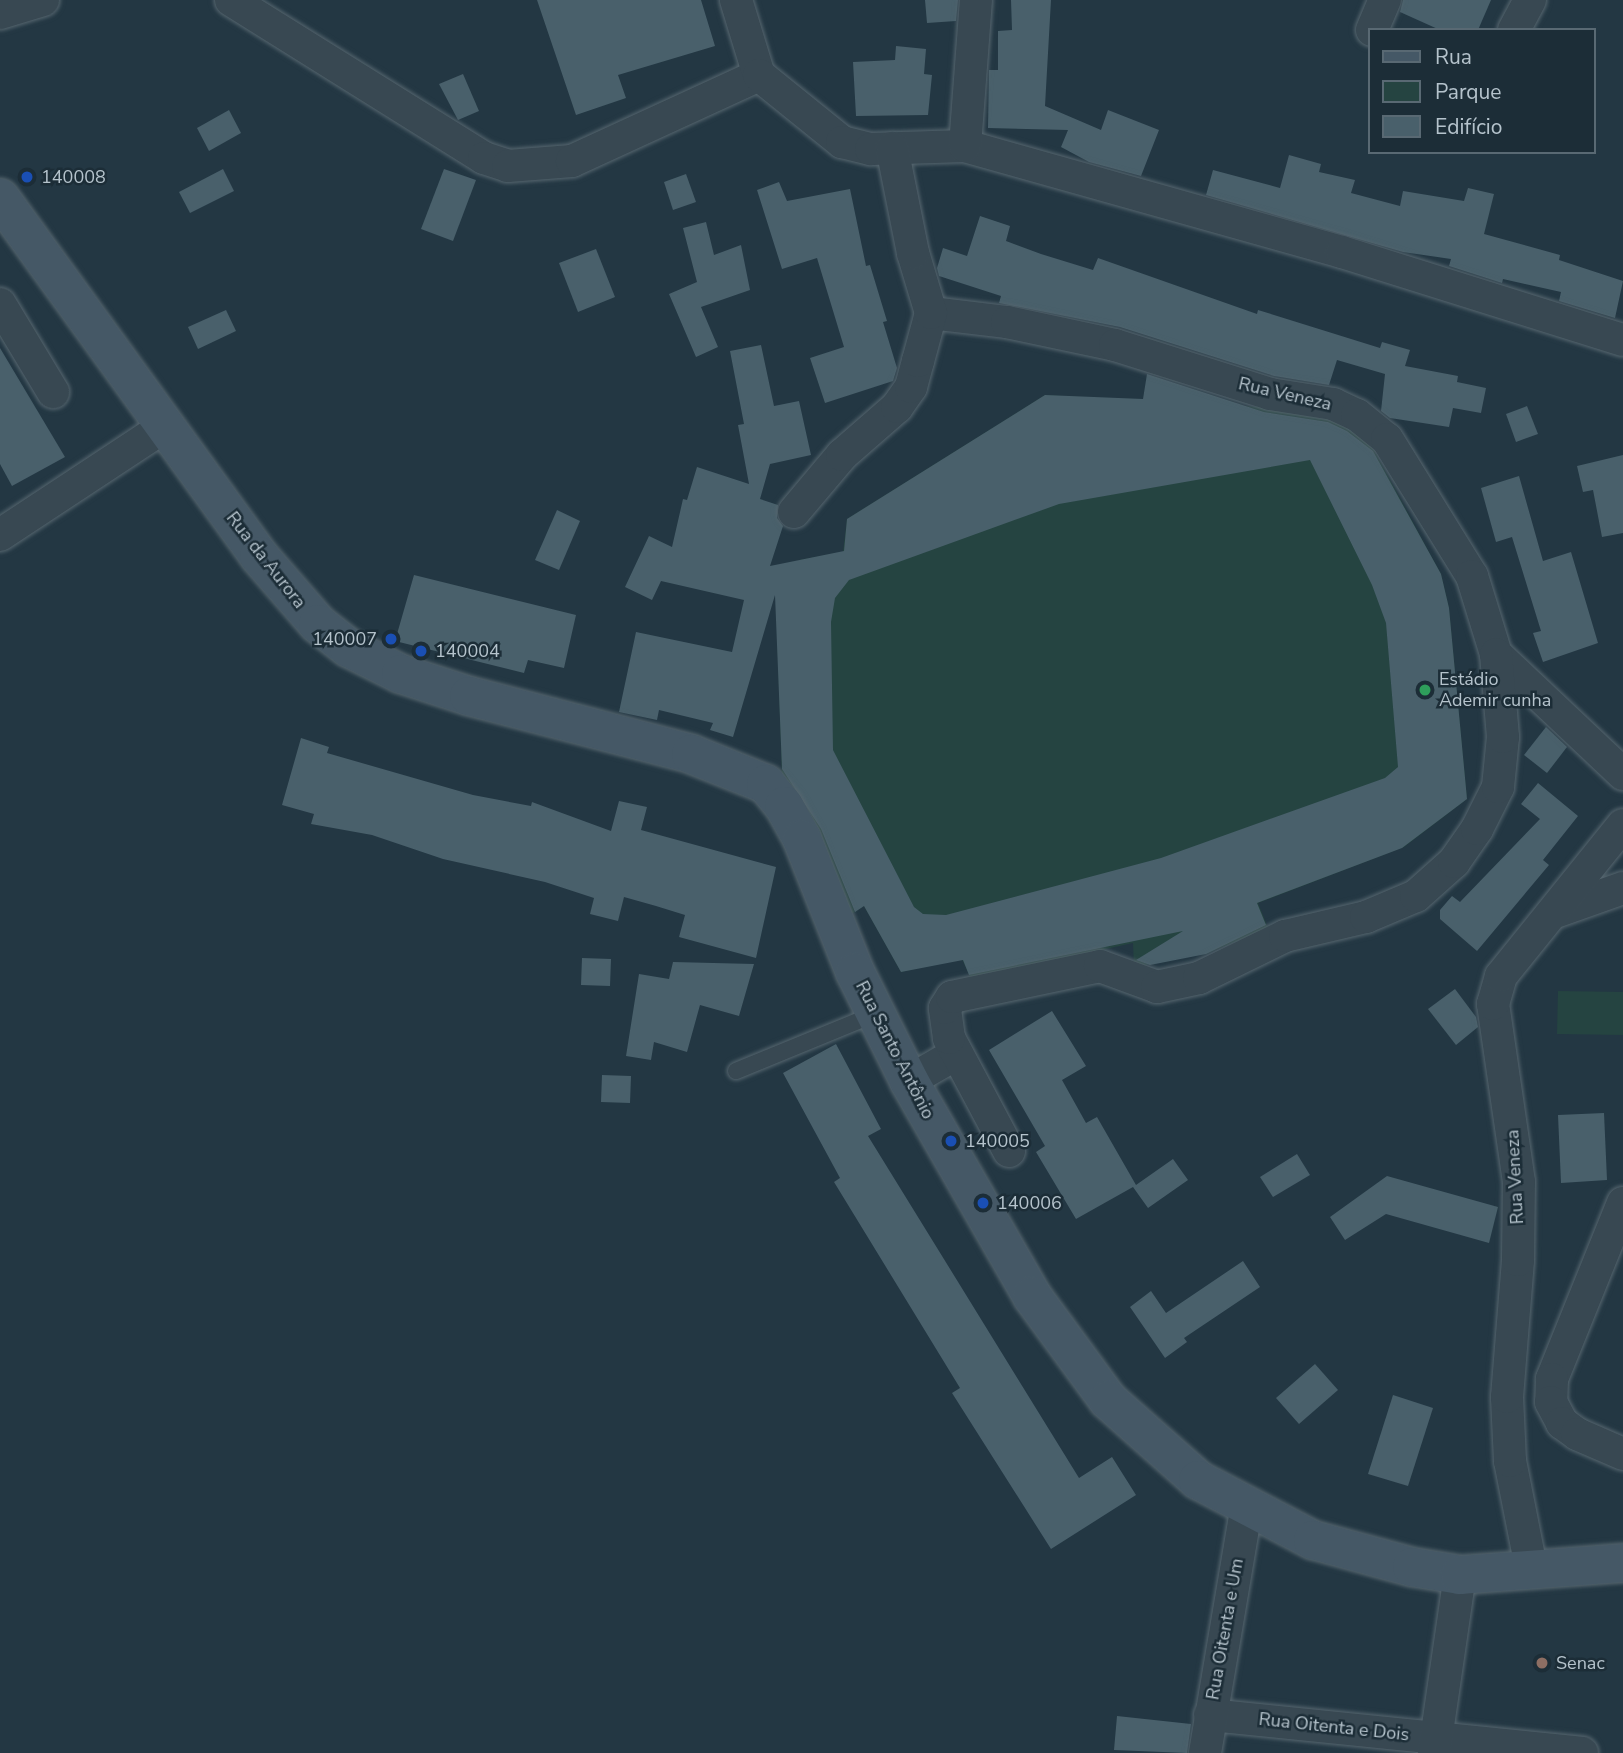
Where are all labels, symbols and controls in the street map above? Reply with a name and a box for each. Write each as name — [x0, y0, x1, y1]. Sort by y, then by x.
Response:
legend — [1368, 28, 1595, 154]
text: Rua — [1435, 43, 1472, 71]
text: Parque — [1435, 78, 1502, 106]
text: Edifício — [1435, 113, 1502, 141]
place label: 140008 — [41, 166, 106, 188]
marker: 140008 — [19, 169, 35, 185]
street label: Rua Veneza — [1236, 373, 1334, 415]
street label: Rua da Aurora — [222, 507, 310, 613]
place label: 140007 — [312, 628, 377, 650]
marker: 140007 — [383, 631, 399, 647]
place label: 140004 — [435, 640, 500, 662]
marker: 140004 — [413, 643, 429, 659]
place label: Estádio Ademir cunha — [1439, 669, 1551, 712]
marker: Estádio Ademir cunha — [1417, 682, 1433, 698]
street label: Rua Santo Antônio — [851, 977, 939, 1123]
street label: Rua Veneza — [1502, 1129, 1528, 1225]
place label: 140005 — [965, 1130, 1030, 1152]
marker: 140005 — [943, 1133, 959, 1149]
place label: 140006 — [997, 1192, 1062, 1214]
marker: 140006 — [975, 1195, 991, 1211]
street label: Rua Oitenta e Um — [1202, 1556, 1248, 1702]
place label: Senac — [1556, 1652, 1605, 1674]
marker: Senac — [1534, 1655, 1550, 1671]
street label: Rua Oitenta e Dois — [1258, 1708, 1410, 1746]

